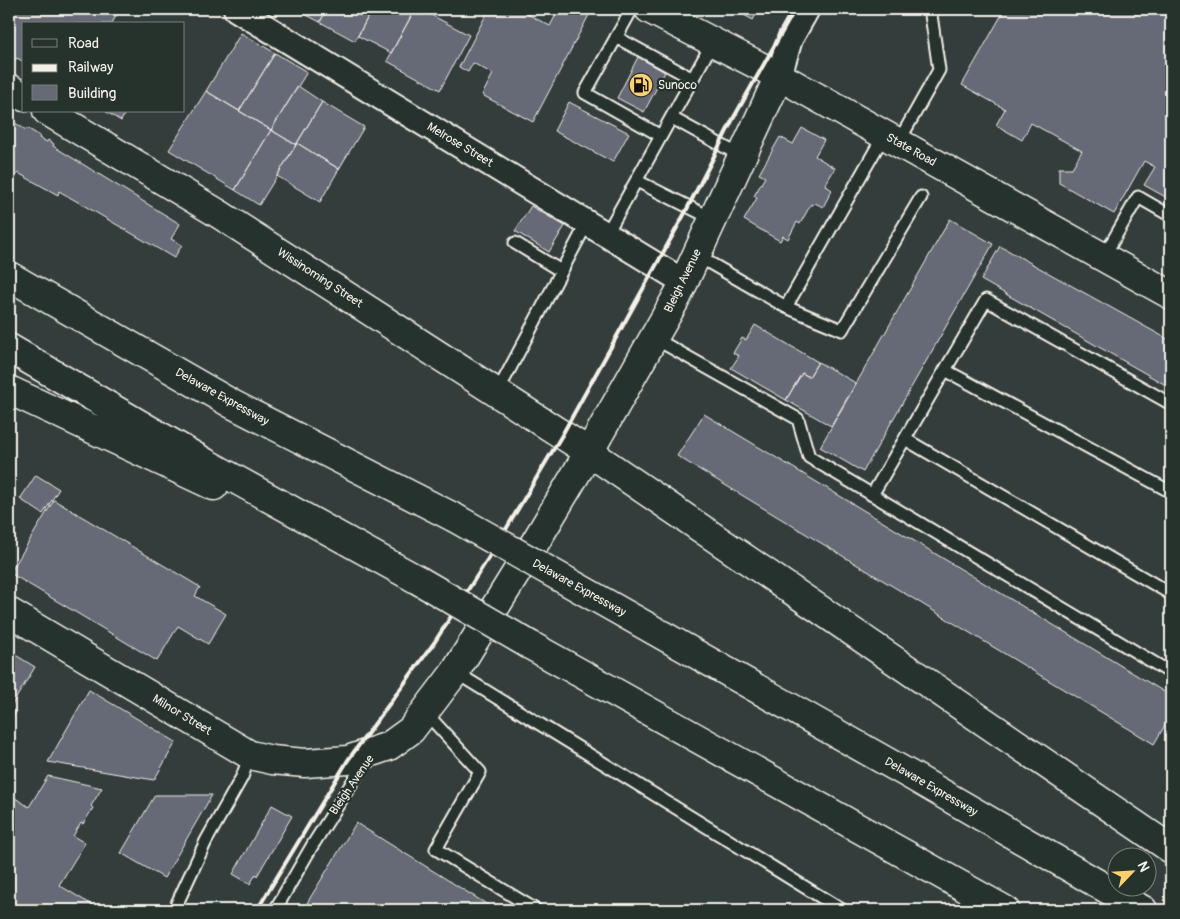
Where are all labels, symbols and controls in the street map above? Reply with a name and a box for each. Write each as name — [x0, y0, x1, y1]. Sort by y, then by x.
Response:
legend — [22, 22, 185, 112]
text: Road — [68, 34, 99, 53]
text: Railway — [68, 58, 114, 77]
fuel station icon: Sunoco — [628, 72, 654, 98]
place label: Sunoco — [658, 78, 698, 93]
text: Building — [68, 84, 116, 103]
street label: Melrose Street — [424, 119, 496, 171]
street label: State Road — [883, 130, 939, 170]
street label: Wissinoming Street — [274, 245, 366, 311]
street label: Bleigh Avenue — [661, 247, 705, 315]
street label: Delaware Expressway — [172, 365, 272, 429]
street label: Delaware Expressway — [529, 556, 629, 620]
street label: Milnor Street — [150, 691, 215, 739]
street label: Bleigh Avenue — [326, 752, 378, 818]
street label: Delaware Expressway — [882, 754, 980, 820]
north arrow — [1108, 846, 1158, 896]
text: N — [1134, 859, 1153, 875]

